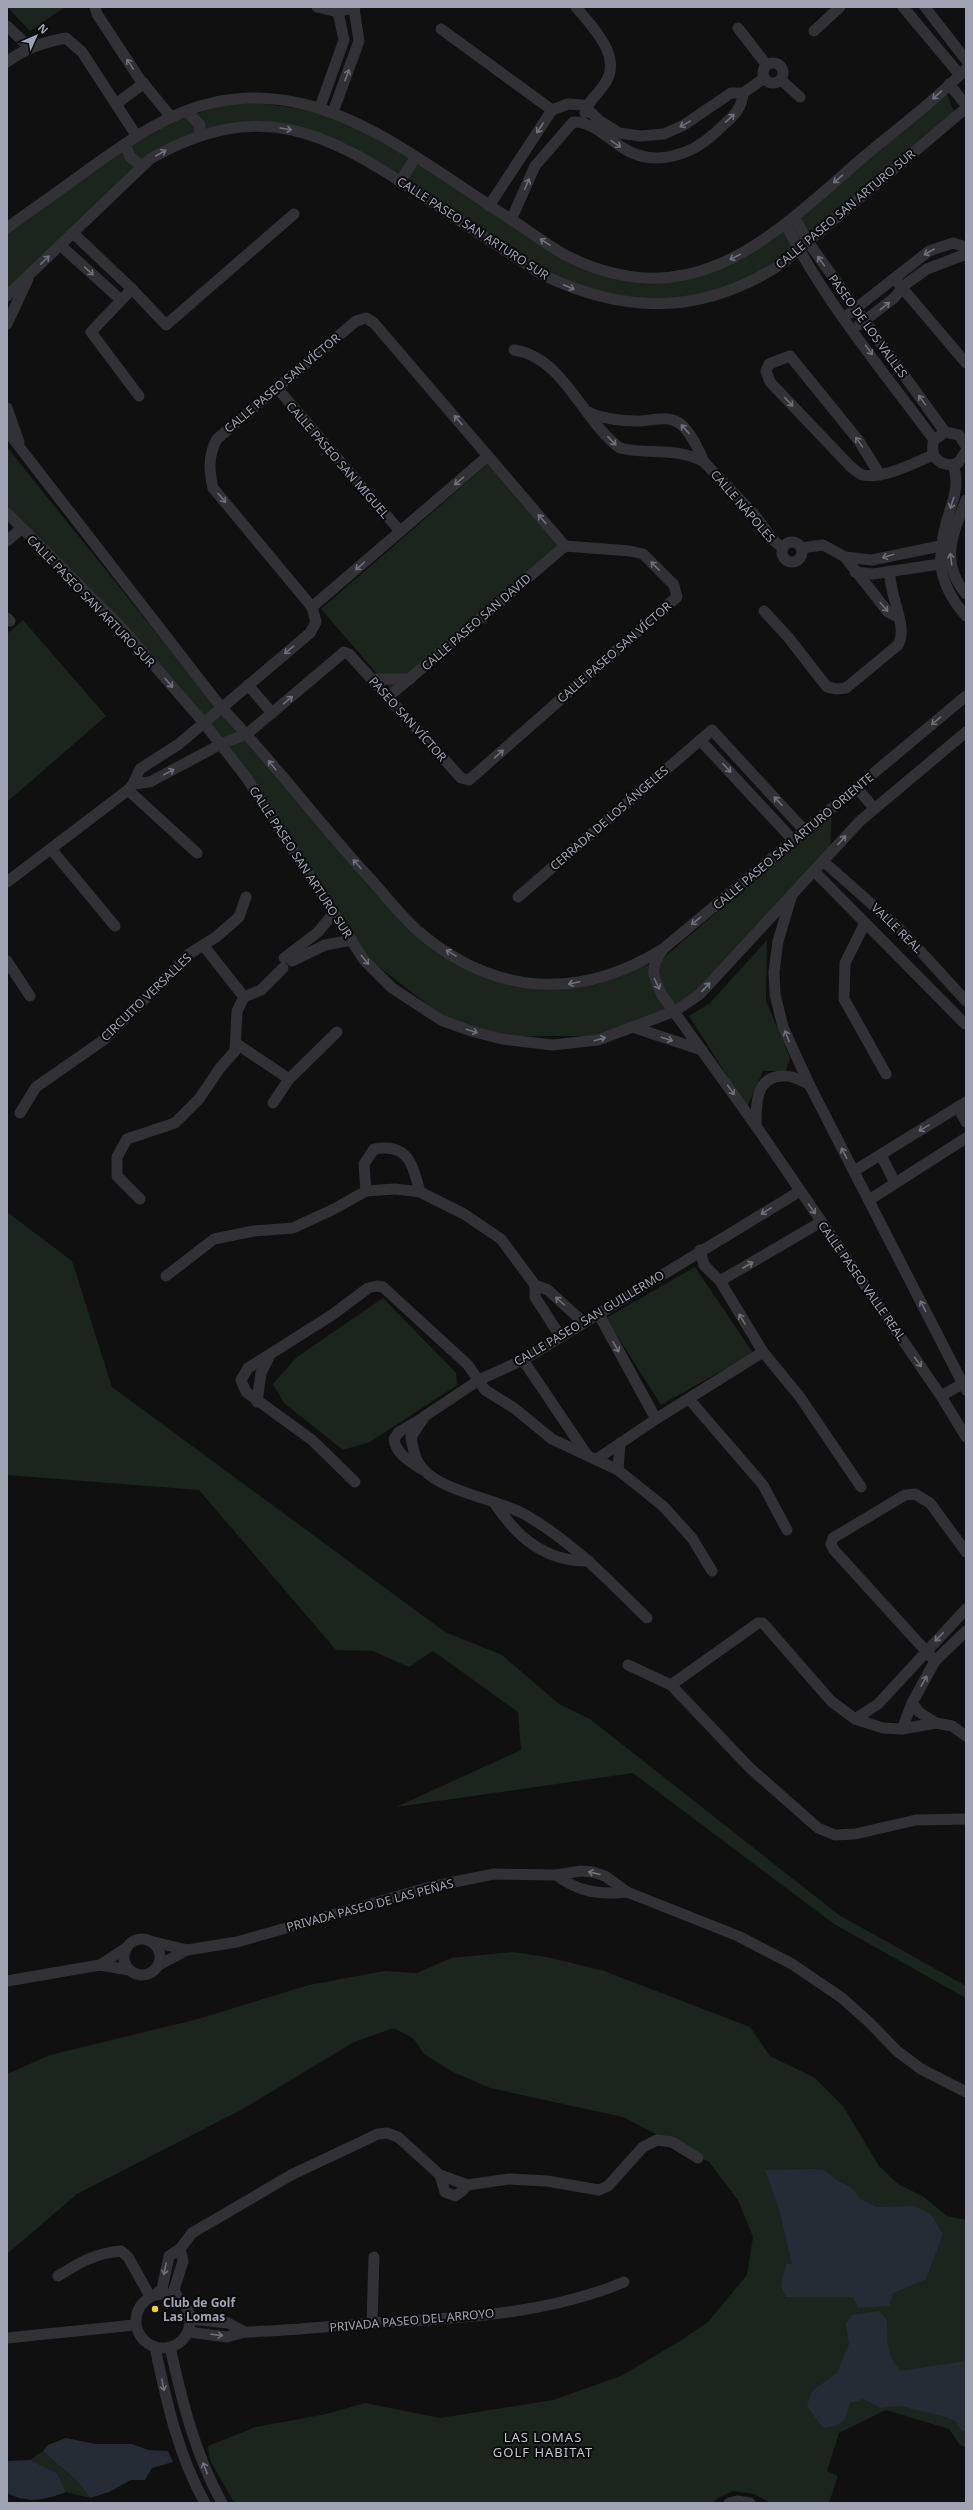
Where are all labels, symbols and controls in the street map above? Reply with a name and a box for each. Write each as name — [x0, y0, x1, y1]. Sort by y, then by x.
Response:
north arrow — [16, 16, 56, 56]
text: N — [35, 20, 52, 37]
one-way arrow — [126, 59, 134, 70]
one-way arrow — [343, 69, 351, 81]
one-way arrow — [931, 90, 942, 99]
one-way arrow — [725, 114, 735, 123]
one-way arrow — [679, 121, 691, 129]
one-way arrow — [536, 122, 544, 133]
one-way arrow — [279, 125, 292, 133]
one-way arrow — [611, 139, 622, 148]
street label: CALLE PASEO SAN ARTURO SUR — [772, 145, 919, 273]
one-way arrow — [155, 149, 167, 157]
street label: CALLE PASEO SAN ARTURO SUR — [394, 173, 553, 284]
one-way arrow — [833, 175, 843, 184]
one-way arrow — [524, 179, 531, 191]
one-way arrow — [540, 238, 551, 246]
one-way arrow — [923, 248, 935, 256]
one-way arrow — [729, 254, 741, 262]
one-way arrow — [40, 255, 50, 264]
one-way arrow — [817, 256, 826, 267]
one-way arrow — [84, 267, 94, 276]
street label: PASEO DE LOS VALLES — [825, 271, 912, 381]
one-way arrow — [562, 284, 574, 291]
one-way arrow — [879, 302, 890, 310]
street label: CALLE PASEO SAN VÍCTOR — [220, 329, 344, 437]
one-way arrow — [865, 345, 873, 356]
one-way arrow — [918, 395, 926, 406]
one-way arrow — [784, 397, 794, 407]
street label: CALLE PASEO SAN MIGUEL — [283, 398, 393, 522]
one-way arrow — [453, 415, 462, 426]
one-way arrow — [680, 424, 689, 434]
one-way arrow — [608, 436, 617, 446]
one-way arrow — [855, 436, 863, 447]
street label: CALLE NÁPOLES — [707, 466, 779, 546]
one-way arrow — [453, 477, 464, 486]
one-way arrow — [217, 493, 226, 503]
one-way arrow — [948, 496, 955, 509]
one-way arrow — [538, 514, 547, 524]
street label: CALLE PASEO SAN ARTURO SUR — [23, 531, 159, 671]
one-way arrow — [882, 553, 895, 560]
one-way arrow — [947, 553, 955, 566]
one-way arrow — [355, 561, 365, 570]
one-way arrow — [650, 561, 660, 571]
street label: CALLE PASEO SAN DAVID — [418, 570, 535, 674]
street label: CALLE PASEO SAN VÍCTOR — [553, 597, 675, 706]
one-way arrow — [879, 602, 888, 612]
one-way arrow — [284, 646, 295, 655]
street label: PASEO SAN VÍCTOR — [365, 673, 451, 765]
one-way arrow — [164, 678, 174, 688]
one-way arrow — [282, 695, 293, 704]
one-way arrow — [931, 717, 942, 726]
one-way arrow — [493, 750, 503, 759]
one-way arrow — [268, 760, 277, 771]
street label: CERRADA DE LOS ÁNGELES — [546, 762, 672, 874]
one-way arrow — [722, 763, 732, 773]
one-way arrow — [163, 767, 175, 775]
street label: CALLE PASEO SAN ARTURO ORIENTE — [709, 769, 877, 913]
street label: CALLE PASEO SAN ARTURO SUR — [246, 783, 357, 942]
one-way arrow — [773, 796, 782, 807]
one-way arrow — [837, 835, 846, 846]
one-way arrow — [352, 859, 362, 869]
street label: VALLE REAL — [868, 899, 926, 957]
one-way arrow — [691, 916, 702, 925]
street label: CIRCUITO VERSALLES — [97, 949, 195, 1045]
one-way arrow — [445, 949, 457, 957]
one-way arrow — [360, 955, 369, 965]
one-way arrow — [653, 978, 661, 990]
one-way arrow — [568, 979, 581, 987]
one-way arrow — [701, 982, 711, 992]
one-way arrow — [465, 1028, 478, 1035]
one-way arrow — [782, 1031, 790, 1043]
one-way arrow — [593, 1035, 606, 1042]
one-way arrow — [661, 1036, 674, 1043]
one-way arrow — [727, 1085, 735, 1096]
one-way arrow — [919, 1124, 930, 1132]
one-way arrow — [840, 1147, 848, 1159]
one-way arrow — [808, 1203, 816, 1214]
one-way arrow — [760, 1207, 772, 1215]
street label: CALLE PASEO VALLE REAL — [814, 1218, 910, 1344]
one-way arrow — [742, 1260, 754, 1268]
street label: CALLE PASEO SAN GUILLERMO — [511, 1266, 667, 1370]
one-way arrow — [555, 1297, 566, 1306]
one-way arrow — [918, 1300, 926, 1312]
one-way arrow — [738, 1313, 746, 1325]
one-way arrow — [613, 1341, 621, 1353]
one-way arrow — [914, 1356, 922, 1367]
one-way arrow — [934, 1632, 944, 1642]
one-way arrow — [921, 1675, 928, 1687]
one-way arrow — [588, 1868, 601, 1876]
street label: PRIVADA PASEO DE LAS PEÑAS — [285, 1874, 456, 1935]
one-way arrow — [160, 2262, 168, 2275]
place label: Club de Golf Las Lomas — [163, 2294, 236, 2325]
marker: Club de Golf Las Lomas — [150, 2304, 160, 2314]
street label: PRIVADA PASEO DEL ARROYO — [329, 2304, 495, 2336]
one-way arrow — [210, 2331, 223, 2339]
one-way arrow — [159, 2378, 167, 2391]
district label: LAS LOMAS GOLF HABITAT — [493, 2428, 593, 2461]
one-way arrow — [200, 2463, 208, 2475]

